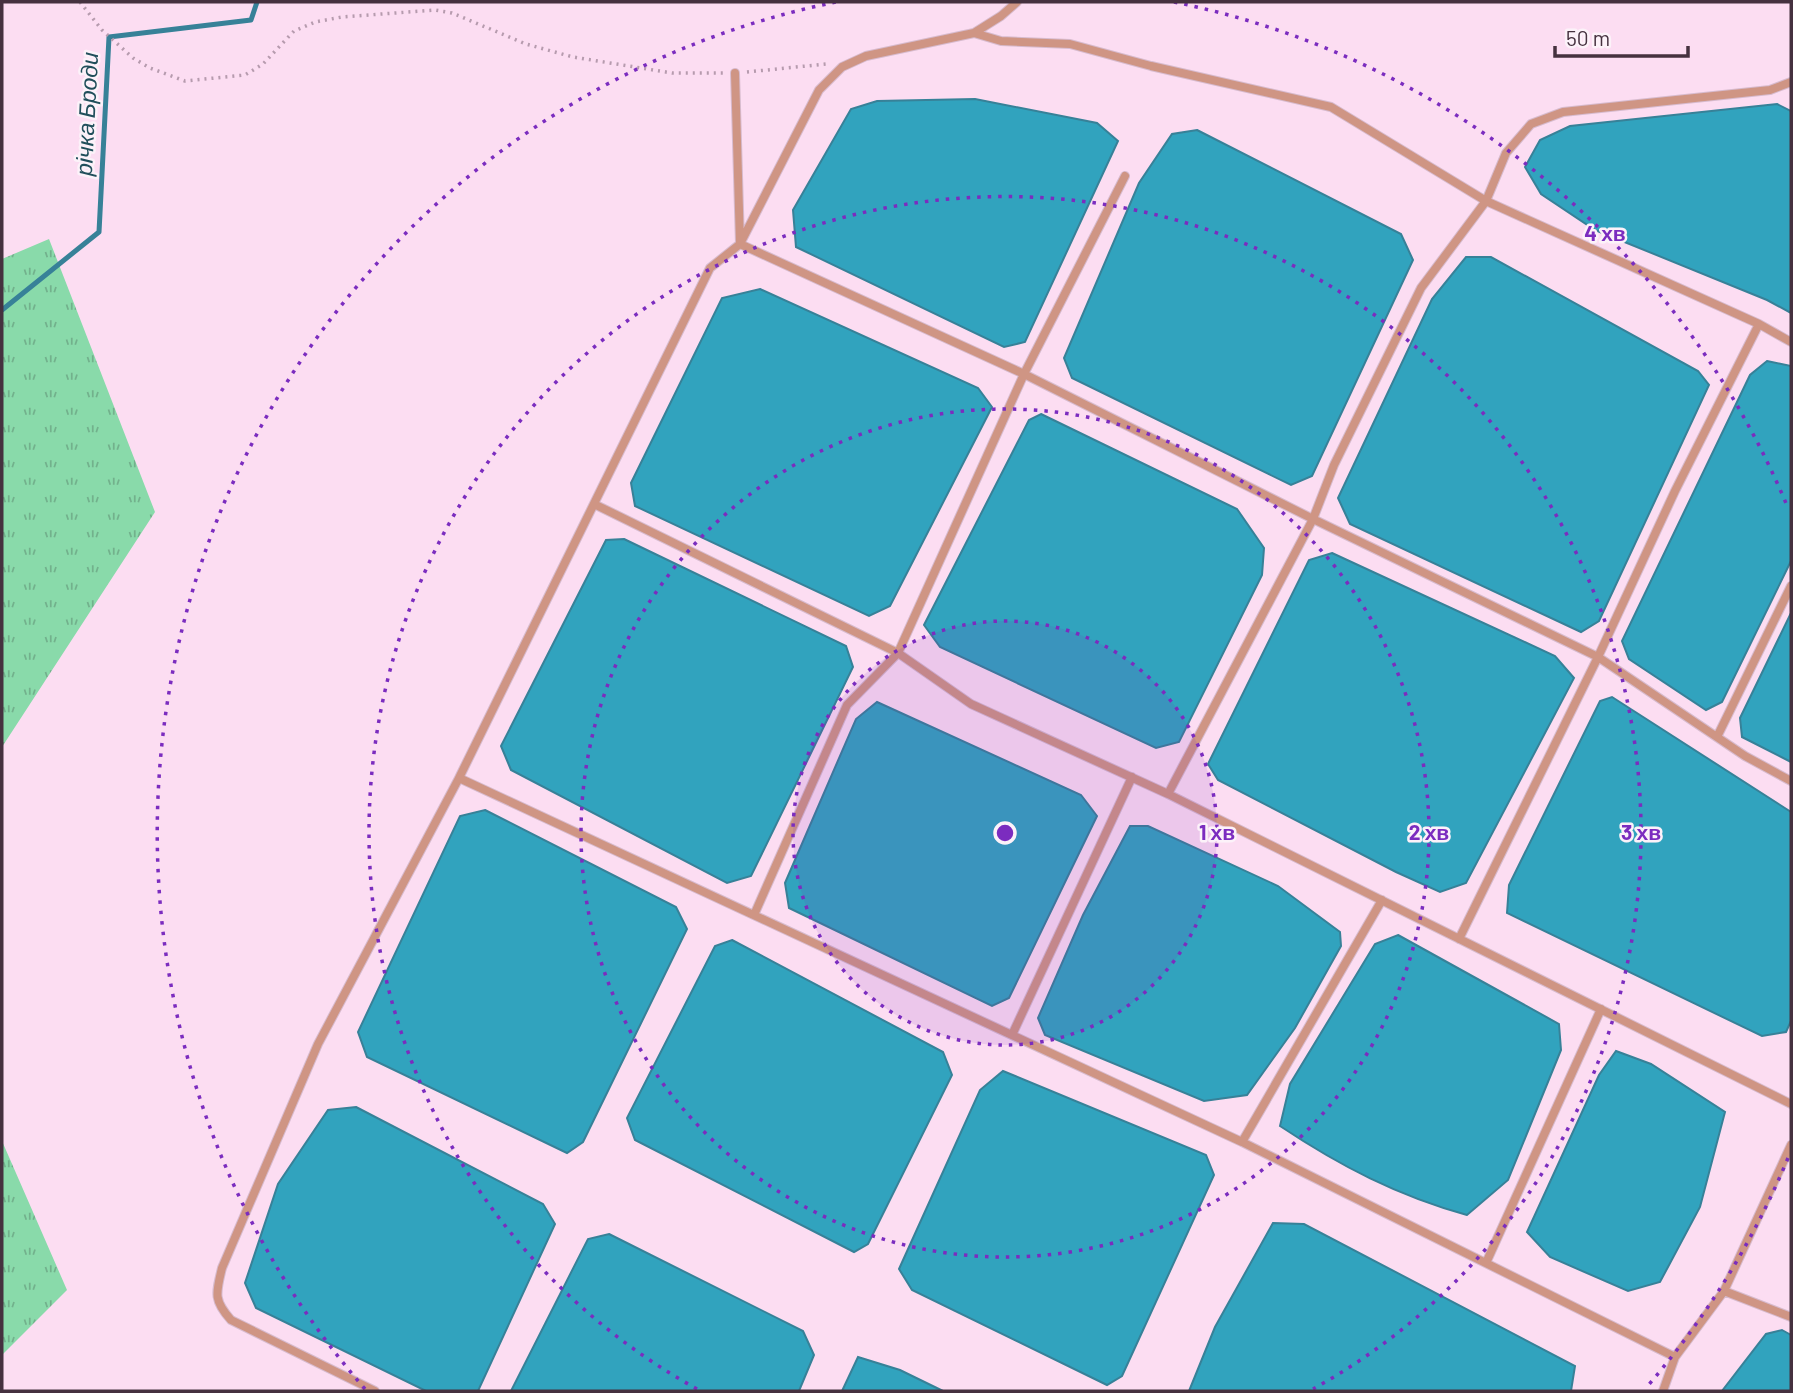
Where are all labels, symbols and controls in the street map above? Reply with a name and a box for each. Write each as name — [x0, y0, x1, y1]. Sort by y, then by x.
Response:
scale bar — [1555, 14, 1688, 58]
text: 50 m — [1566, 25, 1610, 50]
water label: річка Броди — [69, 51, 103, 178]
text: 4 хв — [1584, 220, 1626, 245]
text: 1 хв — [1199, 819, 1235, 844]
text: 2 хв — [1409, 819, 1449, 844]
text: 3 хв — [1621, 819, 1661, 844]
centre of rings — [993, 821, 1017, 845]

